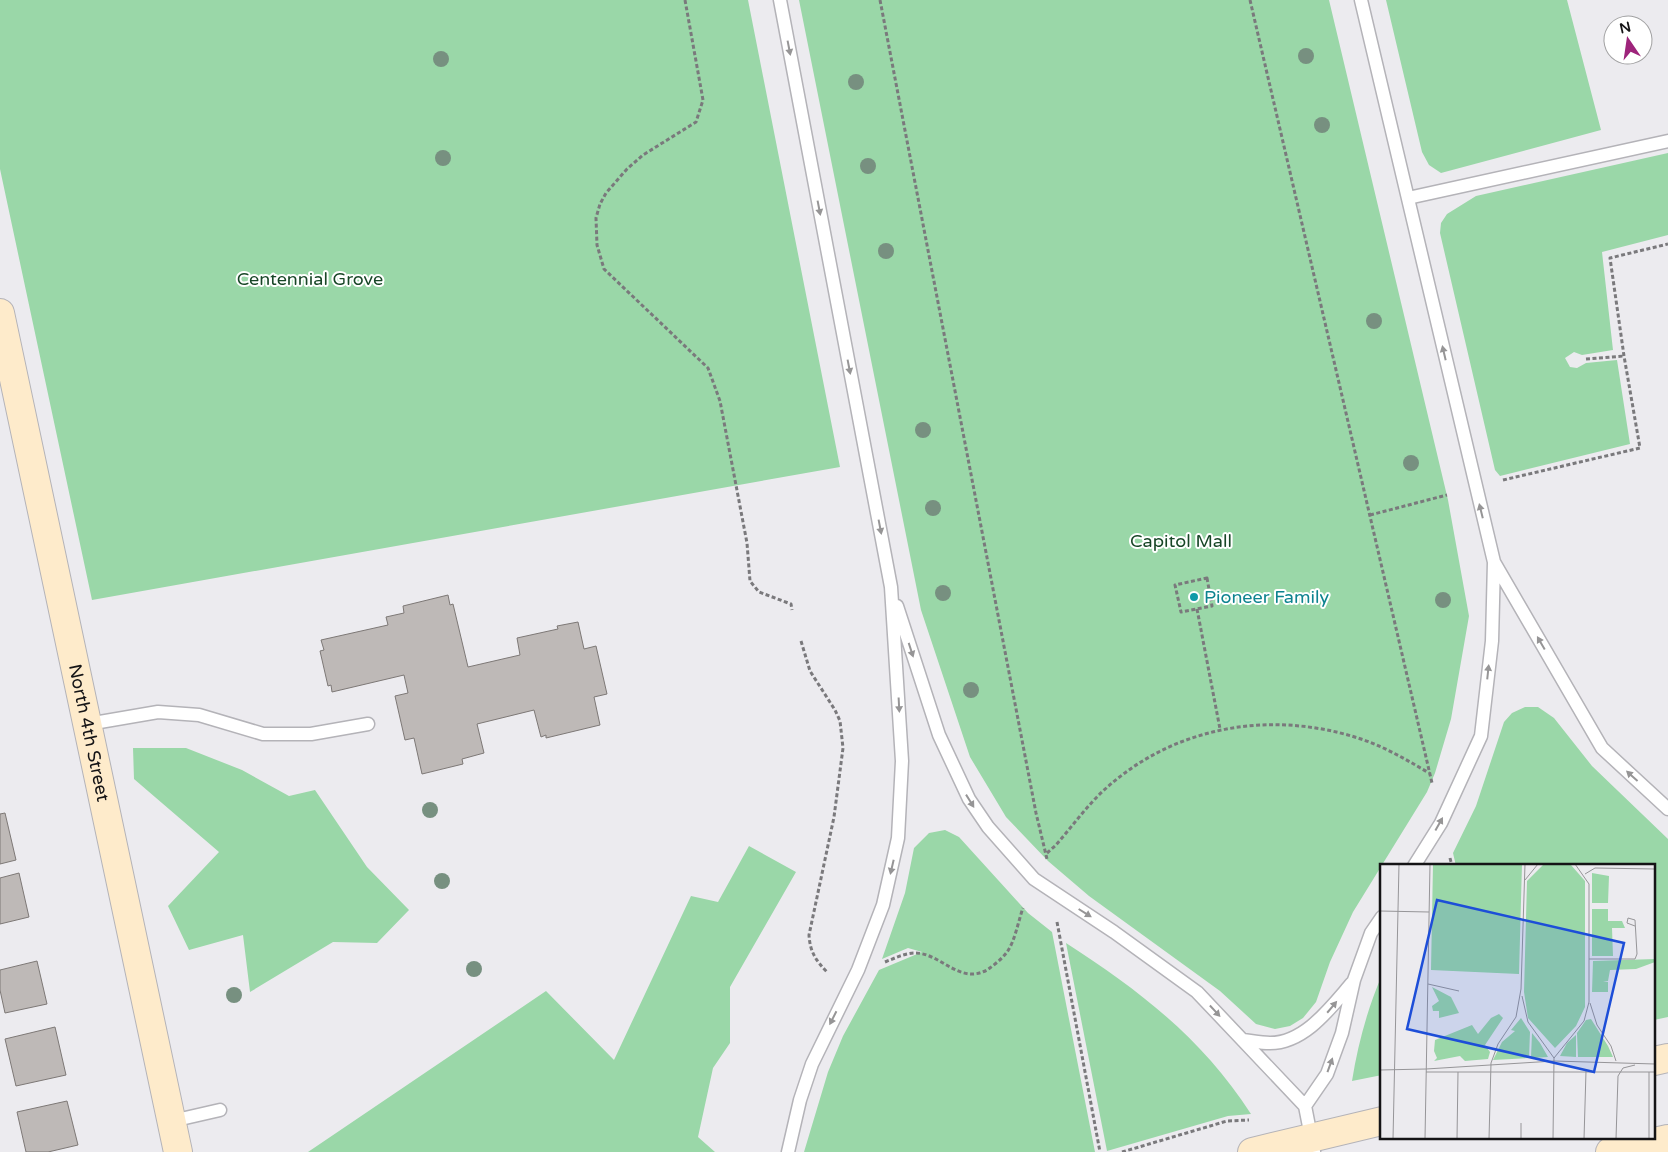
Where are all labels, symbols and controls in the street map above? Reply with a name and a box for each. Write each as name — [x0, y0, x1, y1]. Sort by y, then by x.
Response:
north arrow — [1603, 15, 1653, 65]
text: N — [1618, 18, 1633, 37]
one-way arrow — [785, 40, 793, 56]
one-way arrow — [815, 200, 823, 215]
park label: Centennial Grove — [237, 268, 383, 290]
one-way arrow — [1440, 345, 1448, 360]
one-way arrow — [846, 360, 854, 376]
one-way arrow — [1477, 503, 1485, 518]
one-way arrow — [876, 519, 884, 535]
park label: Capitol Mall — [1130, 530, 1232, 552]
place label: Pioneer Family — [1204, 586, 1329, 608]
marker: Pioneer Family — [1188, 591, 1200, 603]
one-way arrow — [1536, 637, 1545, 650]
one-way arrow — [907, 643, 915, 658]
street label: North 4th Street — [64, 662, 114, 804]
one-way arrow — [1484, 663, 1492, 679]
one-way arrow — [896, 698, 904, 714]
one-way arrow — [1626, 770, 1638, 782]
one-way arrow — [966, 794, 975, 807]
one-way arrow — [1435, 818, 1444, 831]
one-way arrow — [888, 859, 896, 875]
inset map — [1380, 864, 1656, 1140]
one-way arrow — [1078, 909, 1092, 918]
one-way arrow — [1326, 1000, 1337, 1013]
one-way arrow — [1209, 1004, 1221, 1016]
one-way arrow — [829, 1011, 837, 1025]
one-way arrow — [1327, 1057, 1334, 1072]

